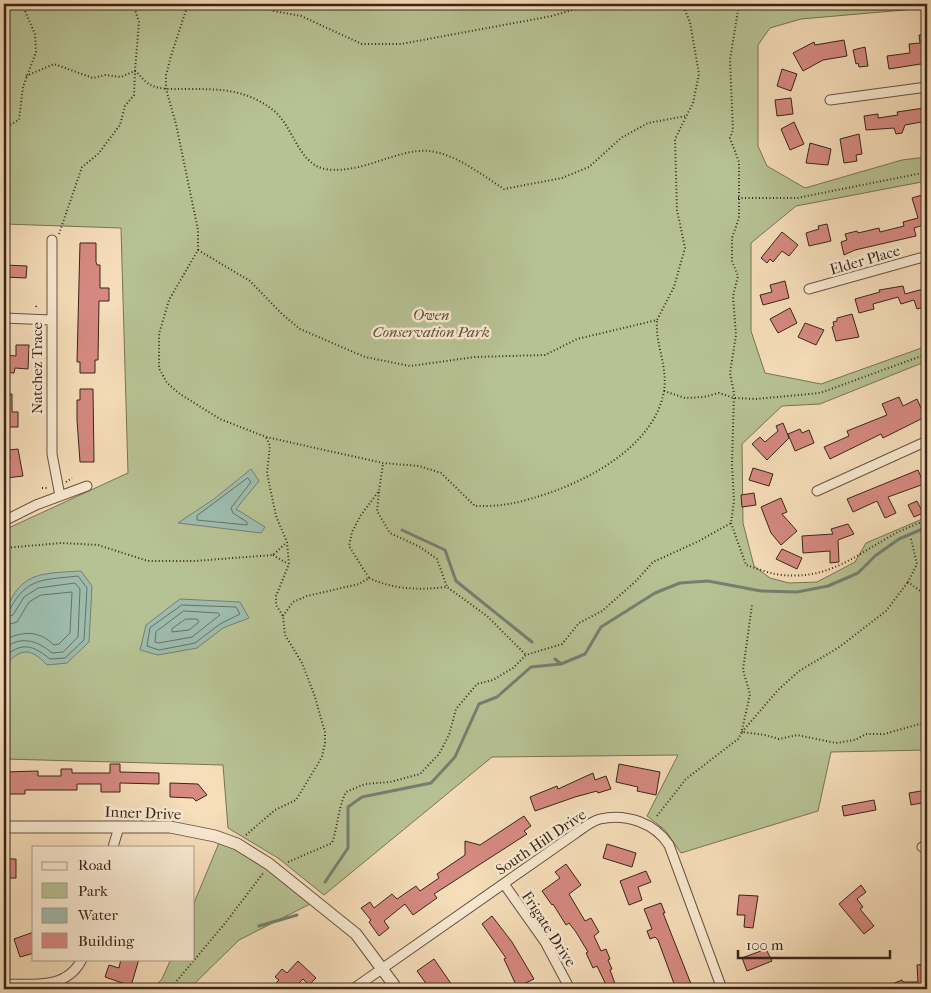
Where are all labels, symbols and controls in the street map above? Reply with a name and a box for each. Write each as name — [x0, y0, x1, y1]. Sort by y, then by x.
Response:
street label: Elder Place — [828, 241, 903, 279]
park label: Owen Conservation Park — [372, 306, 490, 341]
street label: Natchez Trace — [28, 321, 46, 414]
street label: Inner Drive — [104, 803, 182, 823]
street label: South Hill Drive — [492, 805, 590, 879]
legend — [32, 846, 195, 960]
text: Road — [78, 856, 112, 874]
text: Park — [78, 882, 108, 900]
street label: Frigate Drive — [518, 888, 580, 971]
text: Water — [77, 906, 118, 924]
scale bar — [738, 928, 891, 960]
text: Building — [78, 932, 135, 950]
text: 100 m — [746, 936, 784, 954]

